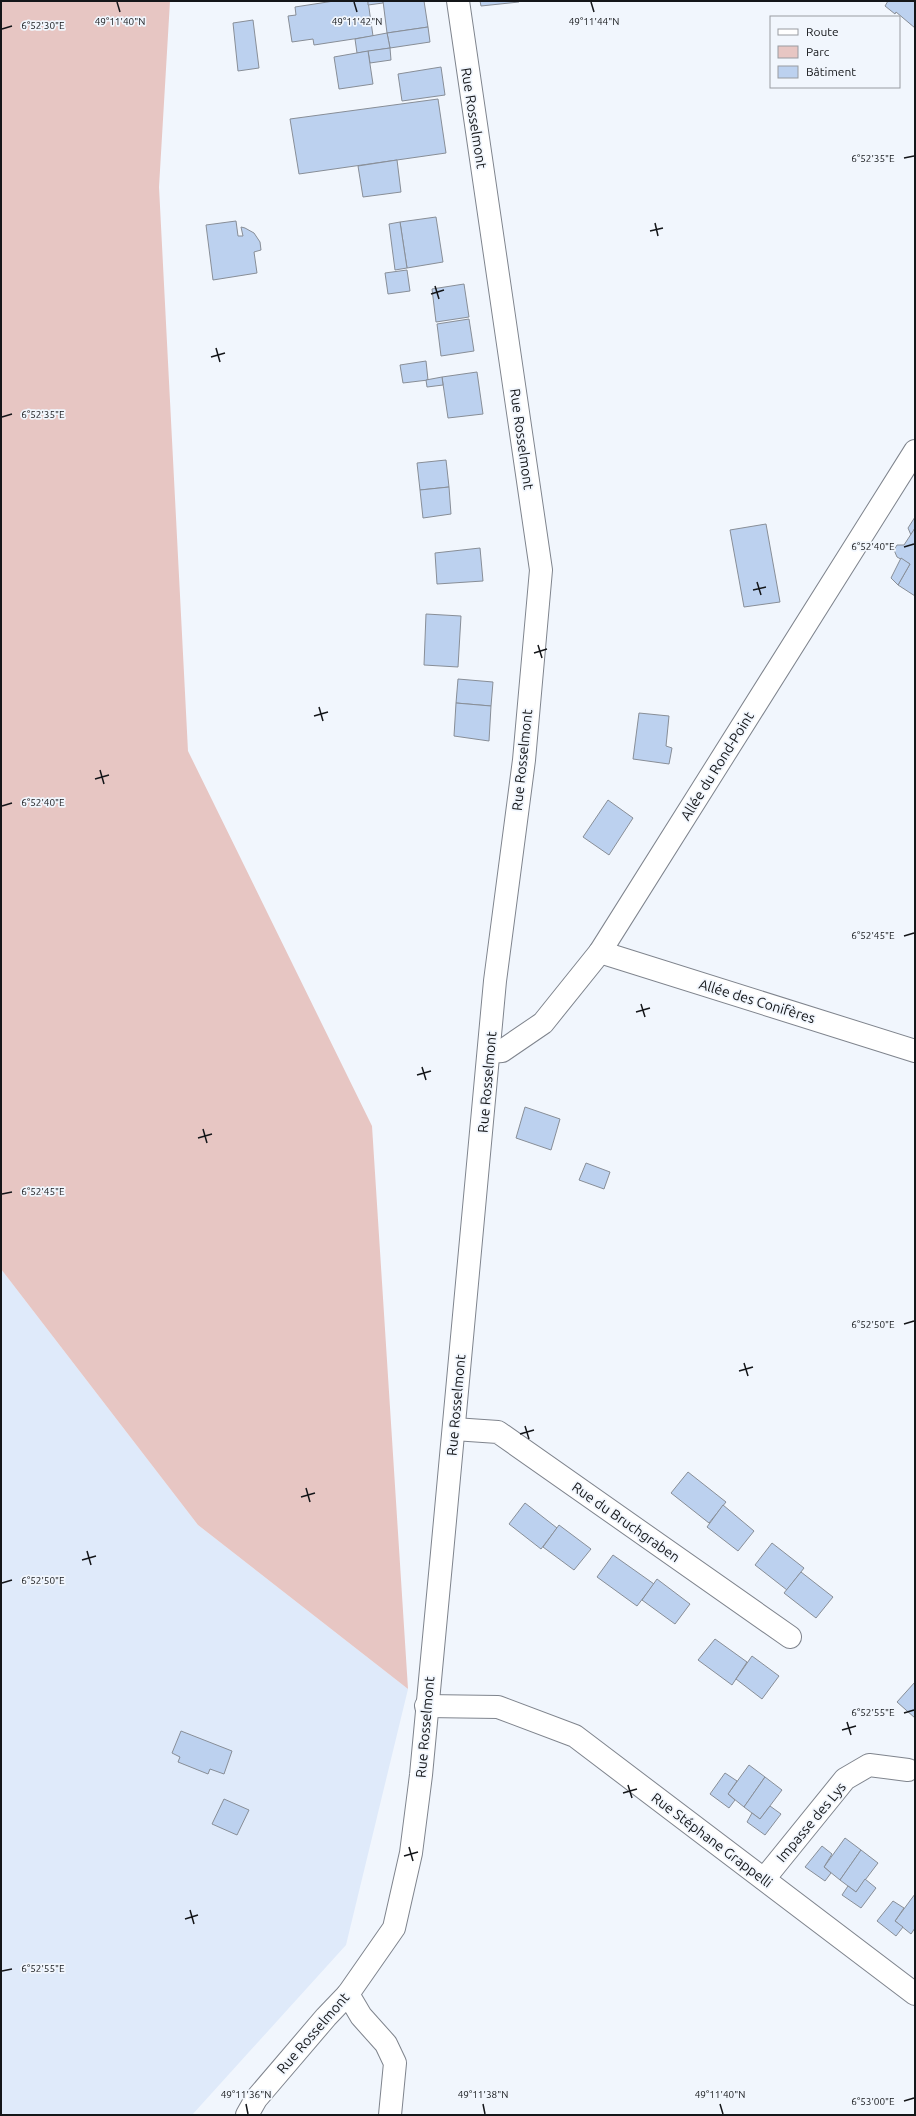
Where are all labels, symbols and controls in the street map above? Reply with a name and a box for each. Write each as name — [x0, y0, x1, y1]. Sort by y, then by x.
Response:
text: 49°11'40"N — [95, 16, 145, 27]
text: 49°11'42"N — [332, 16, 382, 27]
text: 49°11'44"N — [569, 16, 619, 27]
legend — [770, 16, 900, 88]
text: 6°52'30"E — [21, 20, 65, 31]
text: Route — [806, 25, 839, 38]
text: Parc — [806, 45, 830, 58]
text: Bâtiment — [806, 65, 856, 78]
street label: Rue Rosselmont — [458, 66, 490, 170]
text: 6°52'35"E — [851, 153, 895, 164]
street label: Rue Rosselmont — [507, 387, 537, 491]
text: 6°52'35"E — [21, 409, 65, 420]
text: 6°52'40"E — [851, 541, 895, 552]
street label: Rue Rosselmont — [509, 708, 535, 811]
street label: Allée du Rond-Point — [677, 708, 757, 823]
text: 6°52'40"E — [21, 797, 65, 808]
text: 6°52'45"E — [851, 930, 895, 941]
street label: Allée des Conifères — [697, 976, 817, 1026]
street label: Rue Rosselmont — [475, 1030, 499, 1133]
text: 6°52'45"E — [21, 1186, 65, 1197]
text: 6°52'50"E — [851, 1319, 895, 1330]
street label: Rue Rosselmont — [444, 1353, 468, 1456]
street label: Rue du Bruchgraben — [569, 1479, 683, 1565]
text: 6°52'50"E — [21, 1575, 65, 1586]
street label: Rue Rosselmont — [413, 1675, 437, 1778]
text: 6°52'55"E — [851, 1707, 895, 1718]
street label: Impasse des Lys — [773, 1779, 849, 1865]
street label: Rue Stéphane Grappelli — [648, 1789, 776, 1891]
text: 6°52'55"E — [21, 1963, 65, 1974]
street label: Rue Rosselmont — [274, 1989, 353, 2077]
text: 49°11'36"N — [221, 2089, 271, 2100]
text: 49°11'38"N — [458, 2089, 508, 2100]
text: 49°11'40"N — [695, 2089, 745, 2100]
text: 6°53'00"E — [851, 2096, 895, 2107]

